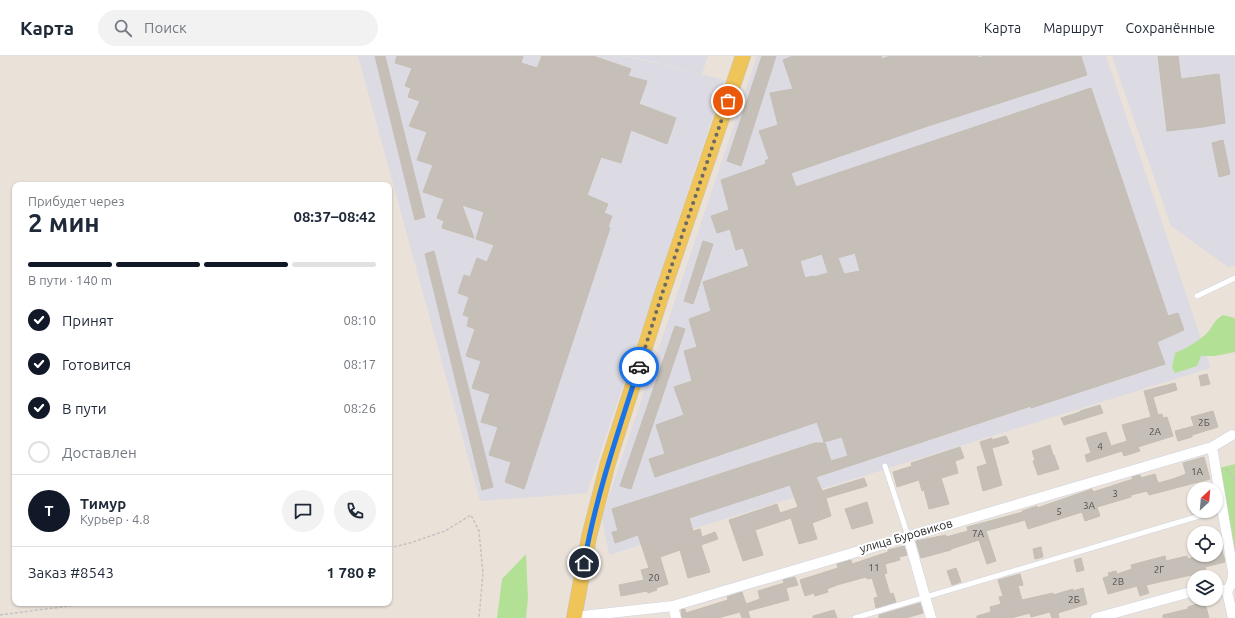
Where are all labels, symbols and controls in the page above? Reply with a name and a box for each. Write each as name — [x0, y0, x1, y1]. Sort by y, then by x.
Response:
search box — [98, 10, 378, 46]
text: Карта — [20, 17, 74, 39]
icon: search — [112, 17, 134, 39]
text: Поиск — [144, 19, 187, 36]
text: Карта — [984, 20, 1021, 36]
text: Маршрут — [1043, 20, 1104, 36]
text: Сохранённые — [1126, 20, 1215, 36]
pin — [711, 84, 745, 118]
icon: bag — [717, 90, 739, 112]
text: Прибудет через — [28, 194, 125, 208]
text: 2 мин — [28, 208, 100, 237]
text: 08:37–08:42 — [293, 208, 376, 225]
text: В пути · 140 m — [28, 273, 112, 287]
icon: check — [28, 309, 50, 331]
text: Принят — [62, 312, 114, 329]
text: 08:10 — [343, 313, 376, 327]
courier — [619, 347, 659, 387]
icon: check — [28, 353, 50, 375]
text: Готовится — [62, 356, 131, 373]
icon: car — [628, 356, 650, 378]
text: 08:17 — [343, 357, 376, 371]
icon: check — [28, 397, 50, 419]
text: В пути — [62, 400, 107, 417]
text: 08:26 — [343, 401, 376, 415]
house number: 2Б — [1198, 417, 1210, 428]
house number: 2А — [1149, 426, 1162, 437]
house number: 4 — [1097, 441, 1103, 452]
text: Доставлен — [62, 444, 137, 461]
house number: 1А — [1191, 466, 1204, 477]
north arrow — [1187, 482, 1223, 518]
map controls — [1187, 482, 1223, 606]
house number: 3 — [1112, 488, 1118, 499]
button: chat — [282, 490, 324, 532]
button: phone — [334, 490, 376, 532]
text: Тимур — [80, 495, 126, 512]
house number: 3А — [1083, 500, 1096, 511]
text: Т — [44, 502, 54, 519]
house number: 5 — [1056, 506, 1062, 517]
text: Курьер · 4.8 — [80, 512, 150, 526]
street label: улица Буровиков — [858, 516, 954, 555]
button: locate — [1187, 526, 1223, 562]
house number: 7А — [972, 528, 985, 539]
pin — [567, 546, 601, 580]
icon: home — [573, 552, 595, 574]
house number: 11 — [868, 562, 880, 573]
text: Заказ #8543 — [28, 564, 114, 581]
text: 1 780 ₽ — [327, 564, 376, 581]
house number: 2Г — [1154, 564, 1164, 575]
button: layers — [1187, 570, 1223, 606]
house number: 20 — [648, 572, 660, 583]
house number: 2В — [1112, 576, 1124, 587]
house number: 2Б — [1068, 594, 1080, 605]

